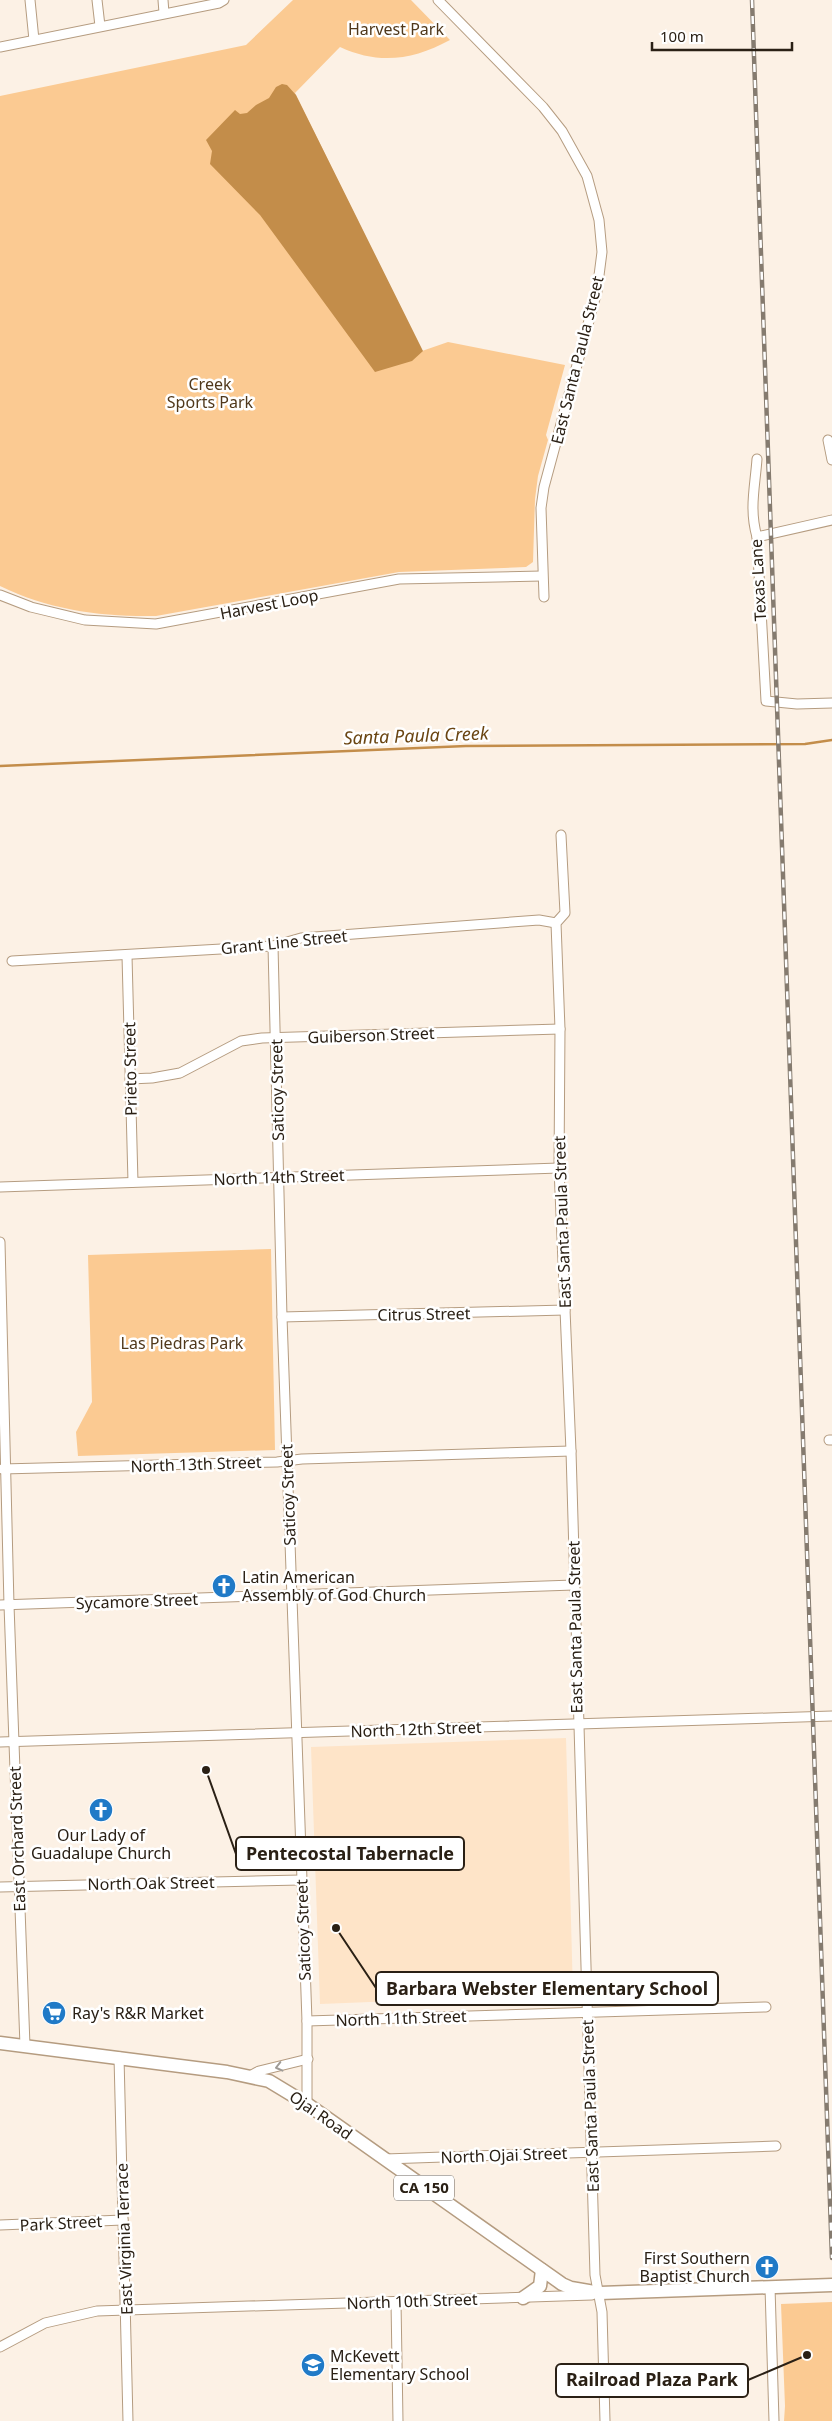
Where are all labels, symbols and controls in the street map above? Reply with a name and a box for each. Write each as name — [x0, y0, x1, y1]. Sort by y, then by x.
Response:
park label: Harvest Park — [348, 18, 444, 40]
scale bar — [652, 20, 792, 52]
text: 100 m — [660, 26, 704, 46]
street label: East Santa Paula Street — [545, 273, 609, 446]
park label: Creek Sports Park — [167, 373, 254, 413]
street label: Texas Lane — [745, 538, 771, 622]
street label: Harvest Loop — [218, 584, 320, 624]
water label: Santa Paula Creek — [343, 720, 490, 750]
street label: Grant Line Street — [220, 924, 349, 960]
street label: Prieto Street — [118, 1022, 142, 1116]
street label: Guiberson Street — [307, 1022, 435, 1048]
street label: Saticoy Street — [265, 1039, 289, 1141]
street label: East Santa Paula Street — [548, 1135, 576, 1309]
street label: North 14th Street — [213, 1164, 345, 1190]
street label: Citrus Street — [377, 1302, 471, 1326]
park label: Las Piedras Park — [121, 1332, 244, 1354]
street label: Saticoy Street — [275, 1444, 301, 1546]
street label: North 13th Street — [130, 1451, 262, 1477]
street label: East Santa Paula Street — [562, 1540, 588, 1713]
place label: Latin American Assembly of God Church — [242, 1566, 426, 1606]
church icon: Latin American Assembly of God Church — [211, 1573, 237, 1599]
street label: Sycamore Street — [75, 1588, 199, 1614]
street label: North 12th Street — [350, 1716, 482, 1742]
street label: East Orchard Street — [3, 1766, 31, 1912]
church icon: Our Lady of Guadalupe Church — [88, 1797, 114, 1823]
place label: Our Lady of Guadalupe Church — [31, 1824, 171, 1864]
callout: Pentecostal Tabernacle — [236, 1837, 464, 1870]
text: Pentecostal Tabernacle — [246, 1841, 454, 1865]
street label: North Oak Street — [87, 1871, 215, 1895]
street label: Saticoy Street — [290, 1879, 316, 1981]
callout: Barbara Webster Elementary School — [376, 1972, 718, 2005]
text: Barbara Webster Elementary School — [386, 1976, 708, 2000]
supermarket icon: Ray's R&R Market — [41, 2000, 67, 2026]
place label: Ray's R&R Market — [72, 2002, 204, 2024]
street label: North 11th Street — [335, 2005, 467, 2031]
street label: East Santa Paula Street — [576, 2019, 604, 2193]
one-way arrow — [275, 2061, 283, 2071]
street label: Ojai Road — [285, 2085, 357, 2145]
street label: North Ojai Street — [440, 2142, 568, 2168]
street label: East Virginia Terrace — [110, 2163, 138, 2315]
road number: CA 150 — [394, 2176, 454, 2200]
street label: Park Street — [19, 2210, 103, 2236]
place label: First Southern Baptist Church — [640, 2247, 750, 2287]
church icon: First Southern Baptist Church — [754, 2254, 780, 2280]
street label: North 10th Street — [346, 2288, 478, 2314]
place label: McKevett Elementary School — [330, 2345, 469, 2385]
school or university icon: McKevett Elementary School — [300, 2352, 326, 2378]
callout: Railroad Plaza Park — [556, 2364, 748, 2397]
text: Railroad Plaza Park — [566, 2367, 739, 2391]

